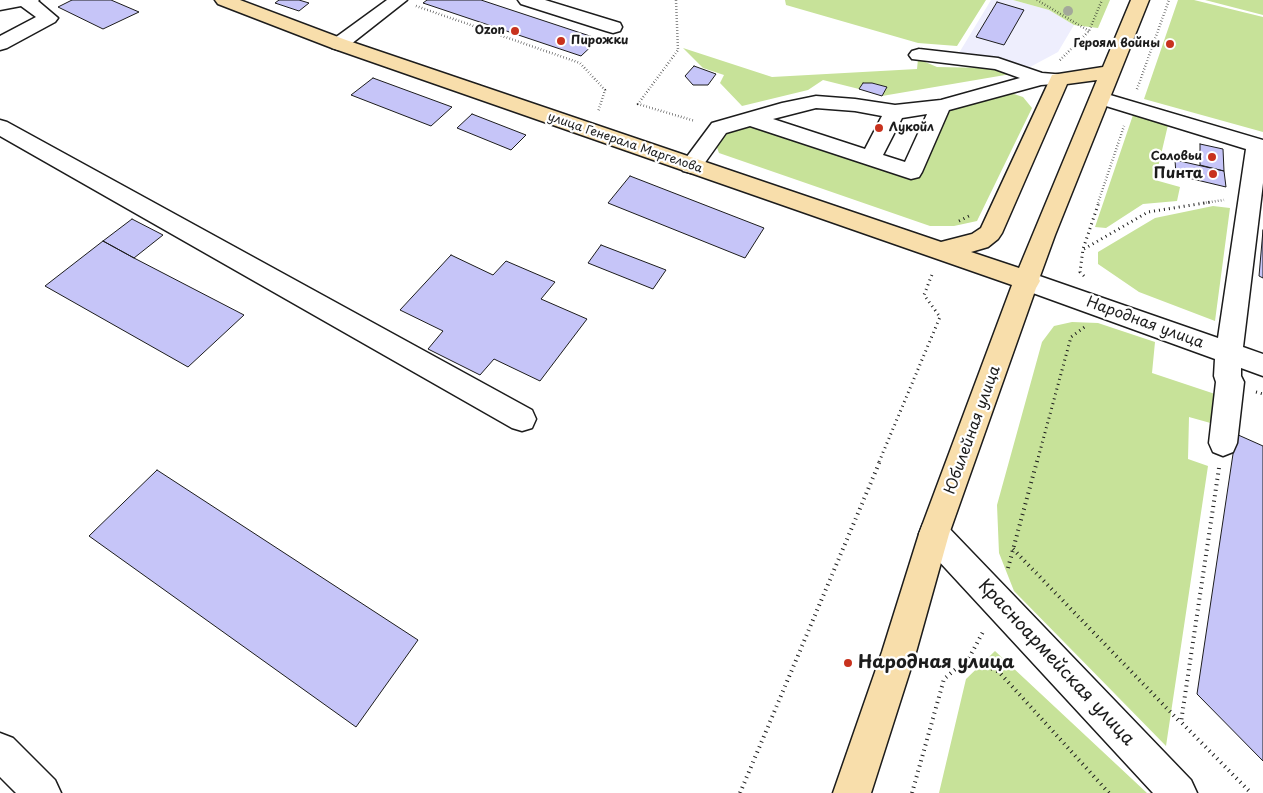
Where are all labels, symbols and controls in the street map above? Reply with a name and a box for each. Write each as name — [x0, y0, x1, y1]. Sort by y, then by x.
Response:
place label: Ozon — [475, 24, 505, 38]
marker: Ozon — [509, 25, 521, 37]
place label: Пирожки — [571, 34, 629, 48]
marker: Пирожки — [555, 35, 567, 47]
place label: Героям войны — [1073, 37, 1160, 51]
marker: Героям войны — [1164, 38, 1176, 50]
street label: улица Генерала Маргелова — [546, 110, 704, 176]
place label: Лукойл — [889, 121, 934, 135]
marker: Лукойл — [873, 122, 885, 134]
place label: Соловьи — [1151, 150, 1202, 164]
marker: Соловьи — [1206, 151, 1218, 163]
place label: Пинта — [1154, 165, 1203, 183]
marker: Пинта — [1207, 168, 1219, 180]
street label: Народная улица — [1084, 293, 1206, 353]
street label: Юбилейная улица — [941, 363, 1005, 497]
street label: Красноармейская улица — [973, 575, 1139, 751]
place label: Народная улица — [858, 652, 1014, 674]
marker: Народная улица — [842, 657, 854, 669]

